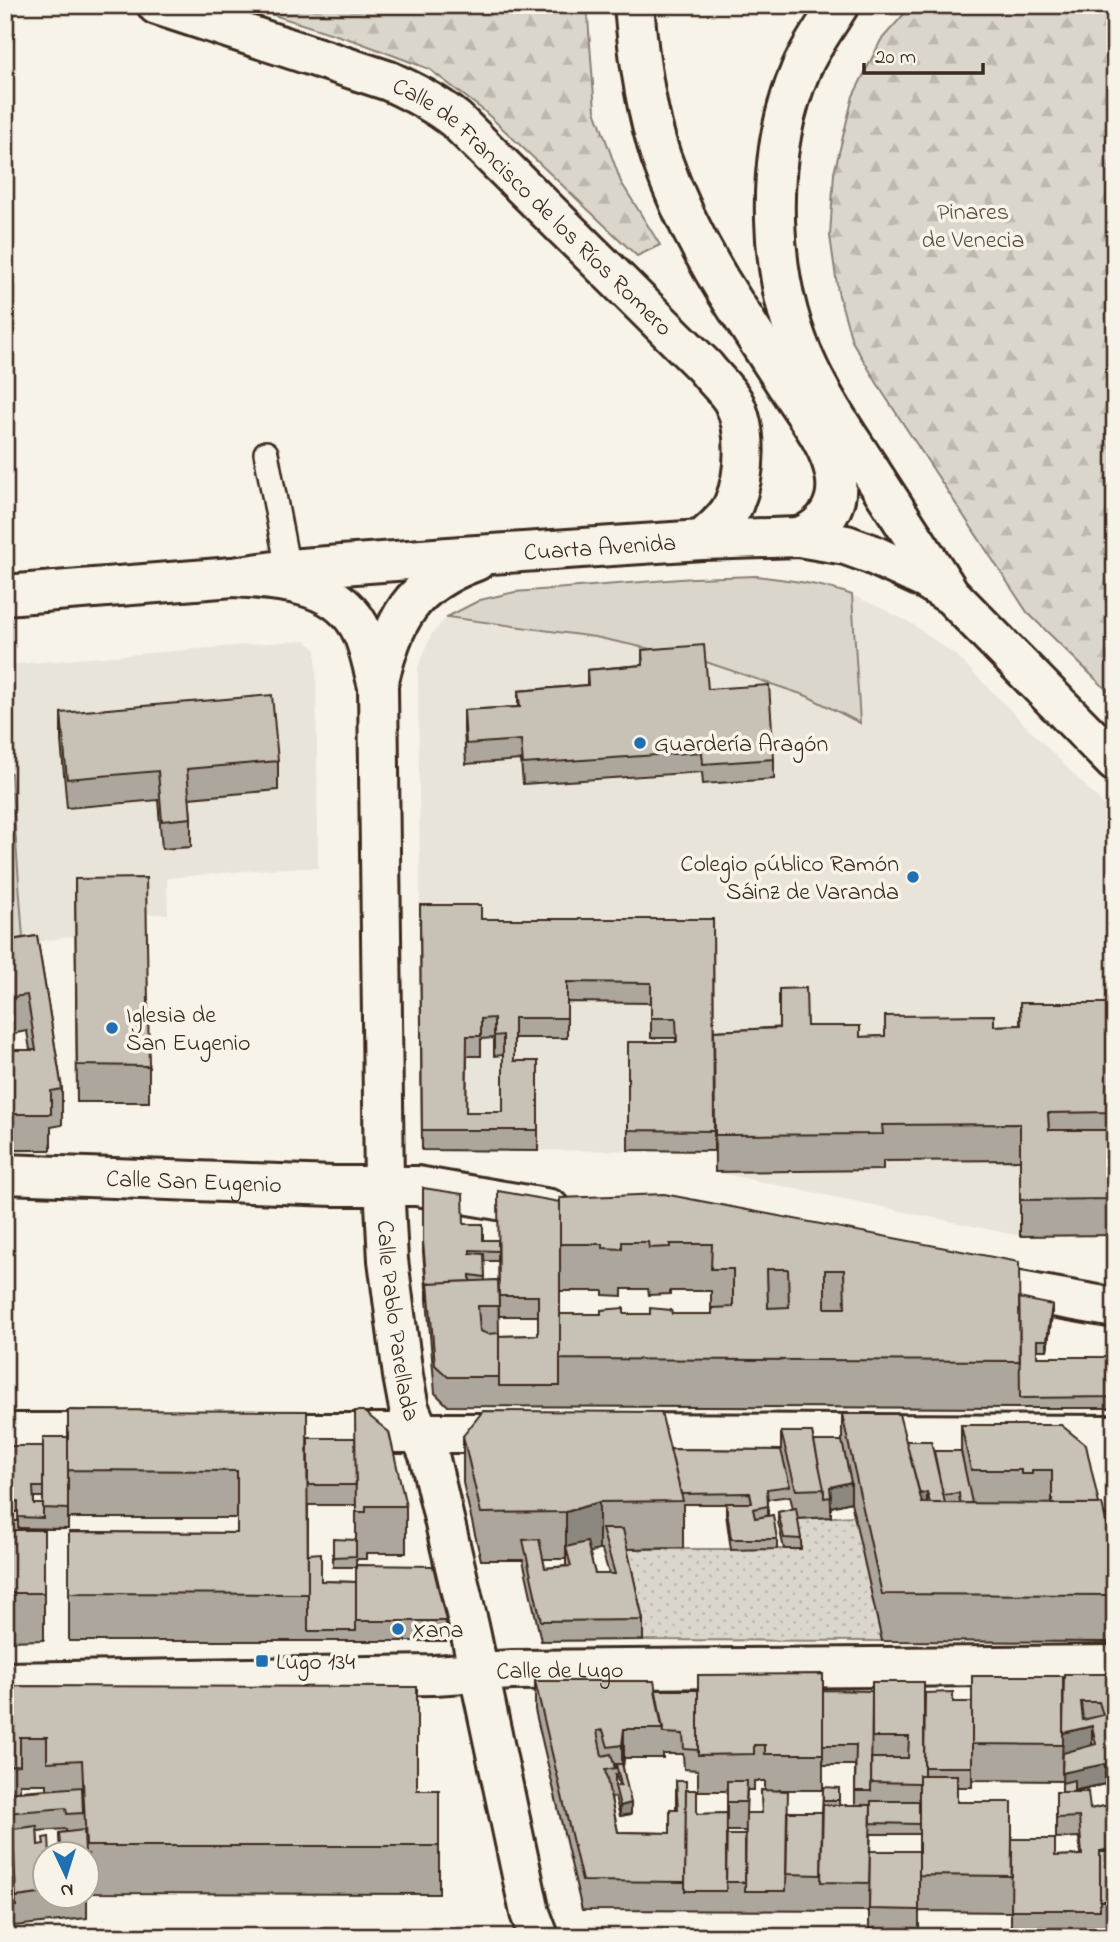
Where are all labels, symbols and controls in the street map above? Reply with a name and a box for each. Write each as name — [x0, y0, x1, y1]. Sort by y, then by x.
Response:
scale bar — [864, 32, 984, 76]
text: 20 m — [875, 43, 916, 73]
street label: Calle de Francisco de los Ríos Romero — [386, 70, 680, 346]
park label: Pinares de Venecia — [922, 196, 1024, 259]
street label: Cuarta Avenida — [523, 527, 677, 572]
place label: Guardería Aragón — [654, 728, 828, 763]
marker: Guardería Aragón — [632, 735, 648, 751]
place label: Colegio público Ramón Sáinz de Varanda — [680, 848, 899, 911]
marker: Colegio público Ramón Sáinz de Varanda — [905, 869, 921, 885]
place label: Iglesia de San Eugenio — [126, 999, 251, 1062]
marker: Iglesia de San Eugenio — [104, 1020, 120, 1036]
street label: Calle San Eugenio — [105, 1163, 282, 1204]
street label: Calle Pablo Parellada — [366, 1219, 428, 1427]
place label: Xana — [412, 1614, 464, 1649]
marker: Xana — [390, 1621, 406, 1637]
place label: Lugo 134 — [276, 1646, 355, 1681]
marker: Lugo 134 — [254, 1653, 270, 1669]
street label: Calle de Lugo — [495, 1654, 624, 1691]
north arrow — [32, 1840, 102, 1910]
text: N — [59, 1876, 74, 1903]

